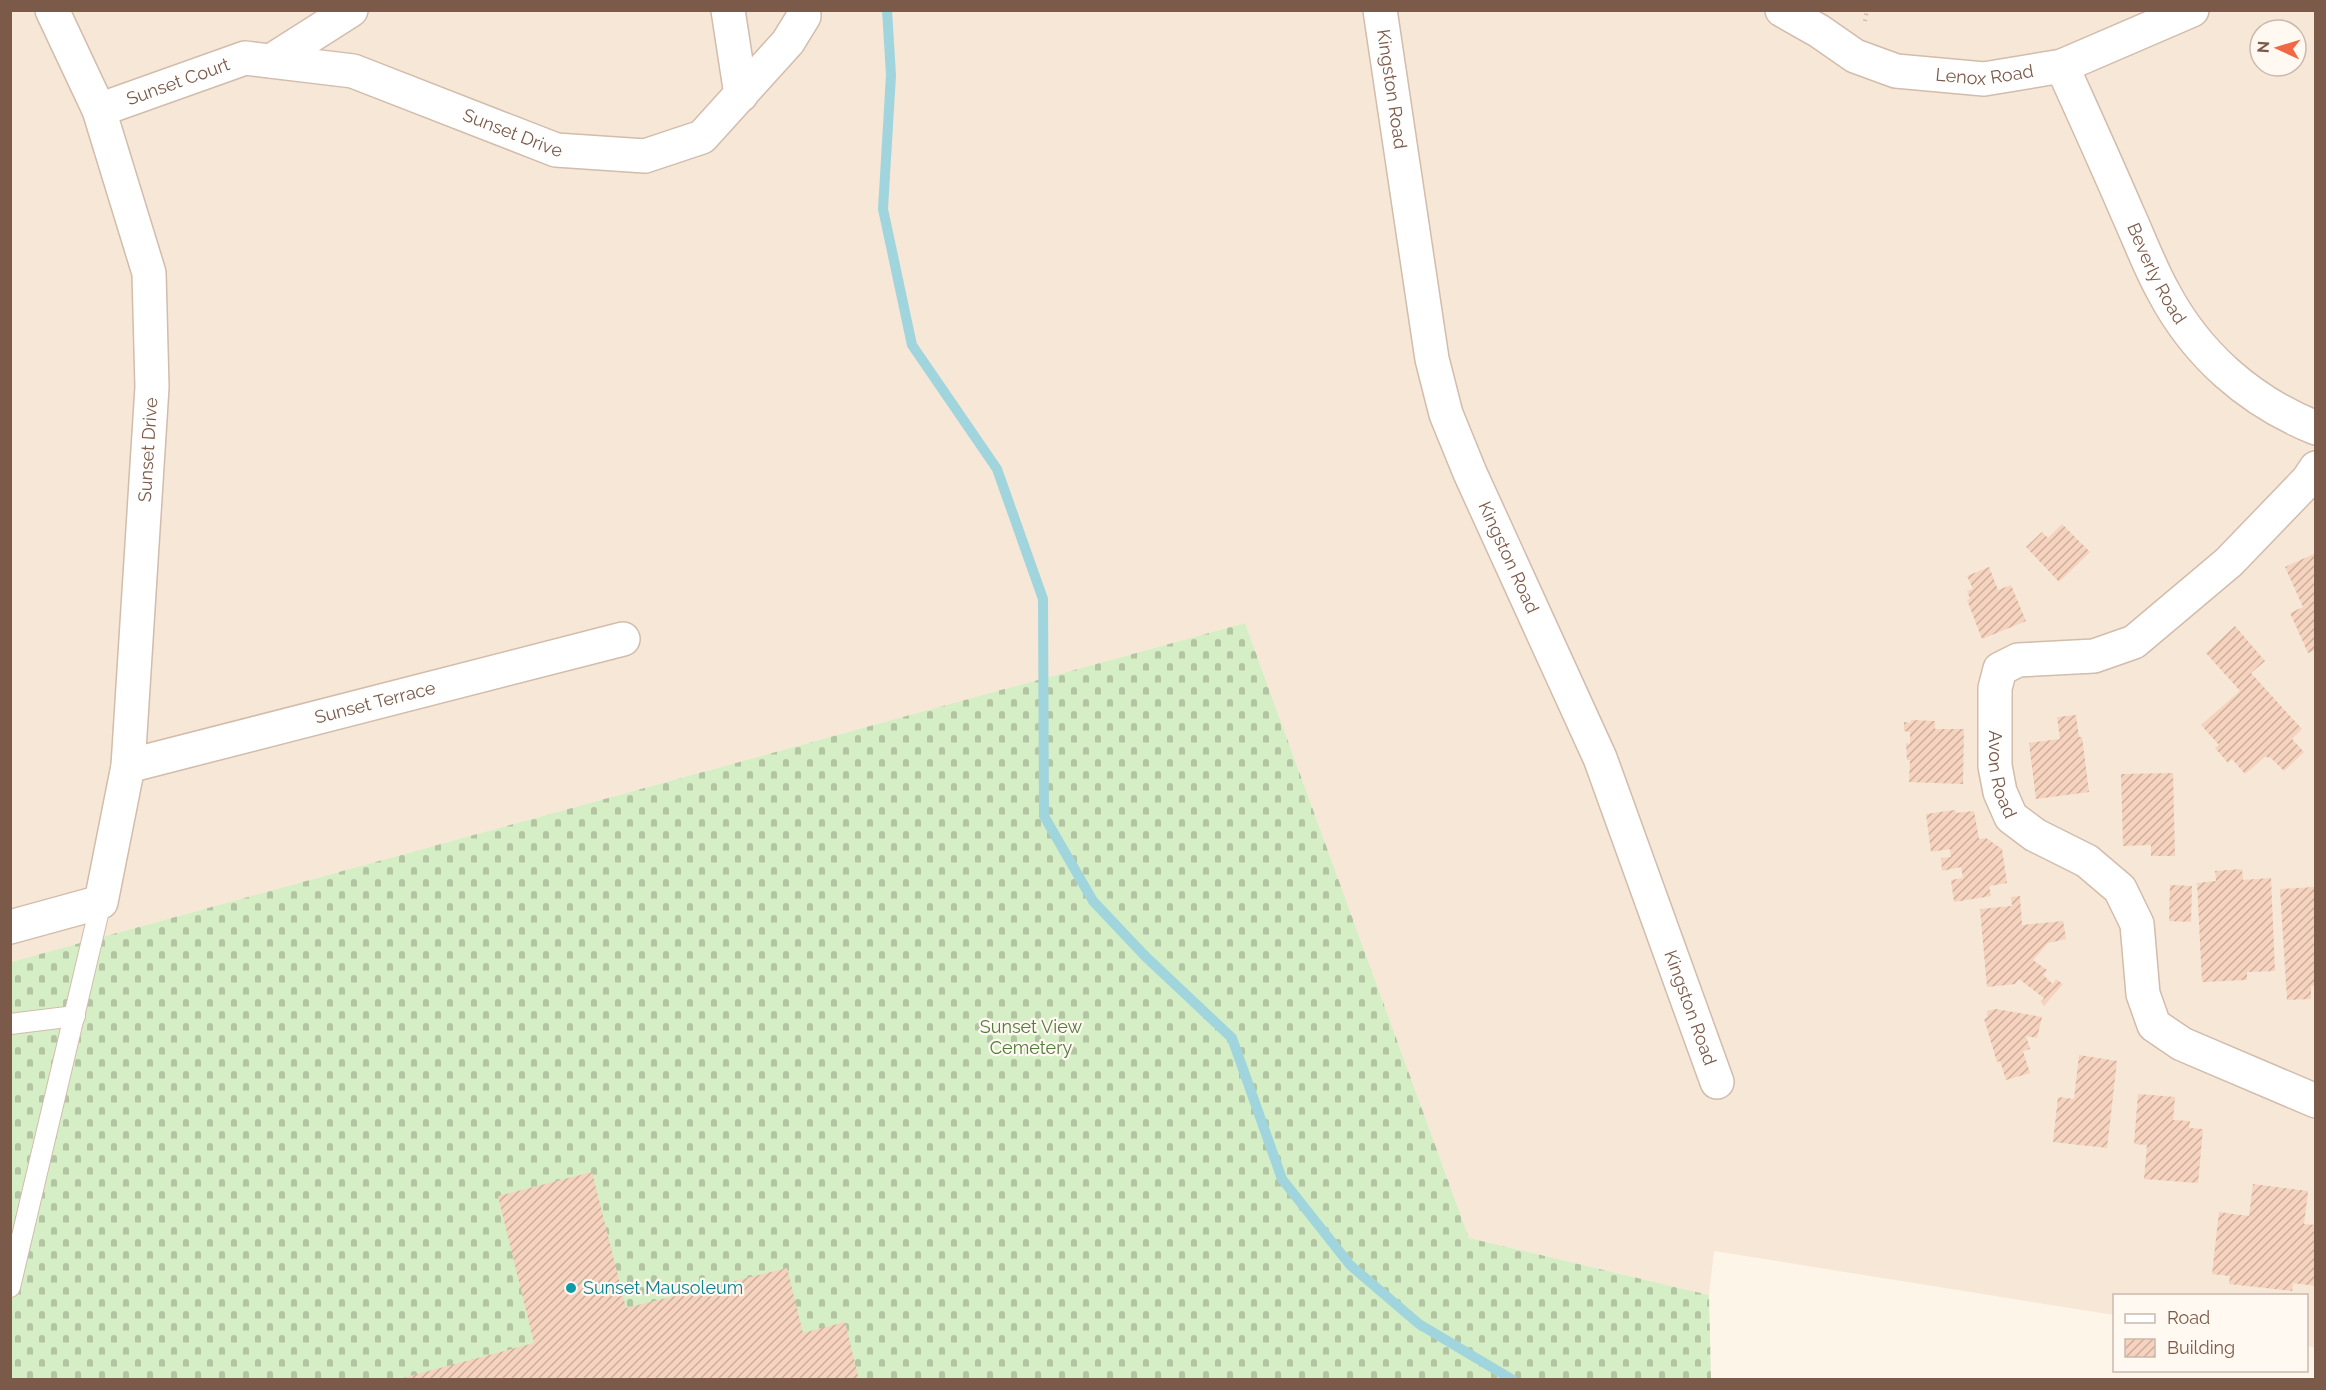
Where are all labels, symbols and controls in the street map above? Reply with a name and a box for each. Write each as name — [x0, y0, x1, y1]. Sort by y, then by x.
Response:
north arrow — [2248, 18, 2308, 78]
street label: Kingston Road — [1373, 28, 1412, 150]
text: N — [2254, 40, 2273, 54]
street label: Sunset Court — [124, 53, 232, 109]
street label: Lenox Road — [1935, 60, 2035, 89]
street label: Sunset Drive — [460, 104, 563, 160]
street label: Beverly Road — [2123, 220, 2191, 328]
street label: Sunset Drive — [134, 396, 161, 503]
street label: Kingston Road — [1474, 498, 1544, 616]
street label: Sunset Terrace — [312, 676, 438, 728]
street label: Avon Road — [1984, 730, 2021, 821]
street label: Kingston Road — [1660, 947, 1721, 1068]
park label: Sunset View Cemetery — [980, 1016, 1083, 1058]
place label: Sunset Mausoleum — [583, 1277, 743, 1298]
marker: Sunset Mausoleum — [564, 1281, 578, 1295]
legend — [2113, 1294, 2308, 1372]
text: Road — [2167, 1307, 2210, 1328]
text: Building — [2167, 1337, 2235, 1358]

